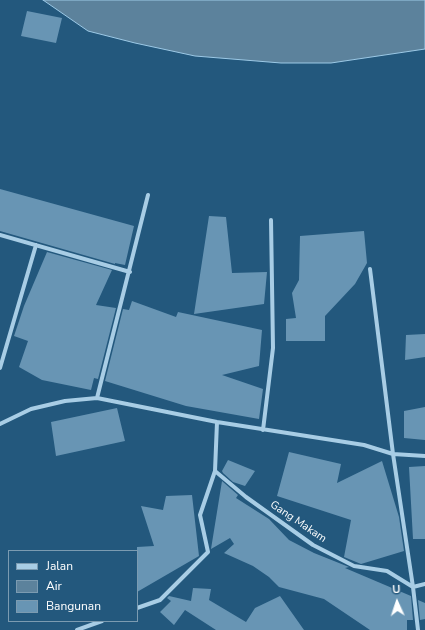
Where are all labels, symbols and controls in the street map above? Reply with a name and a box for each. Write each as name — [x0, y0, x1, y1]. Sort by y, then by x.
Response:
street label: Gang Makam — [267, 498, 329, 546]
legend — [8, 550, 138, 622]
text: Jalan — [46, 558, 73, 574]
text: Air — [46, 578, 62, 594]
north arrow — [377, 582, 417, 622]
text: U — [392, 582, 401, 597]
text: Bangunan — [46, 598, 101, 614]

